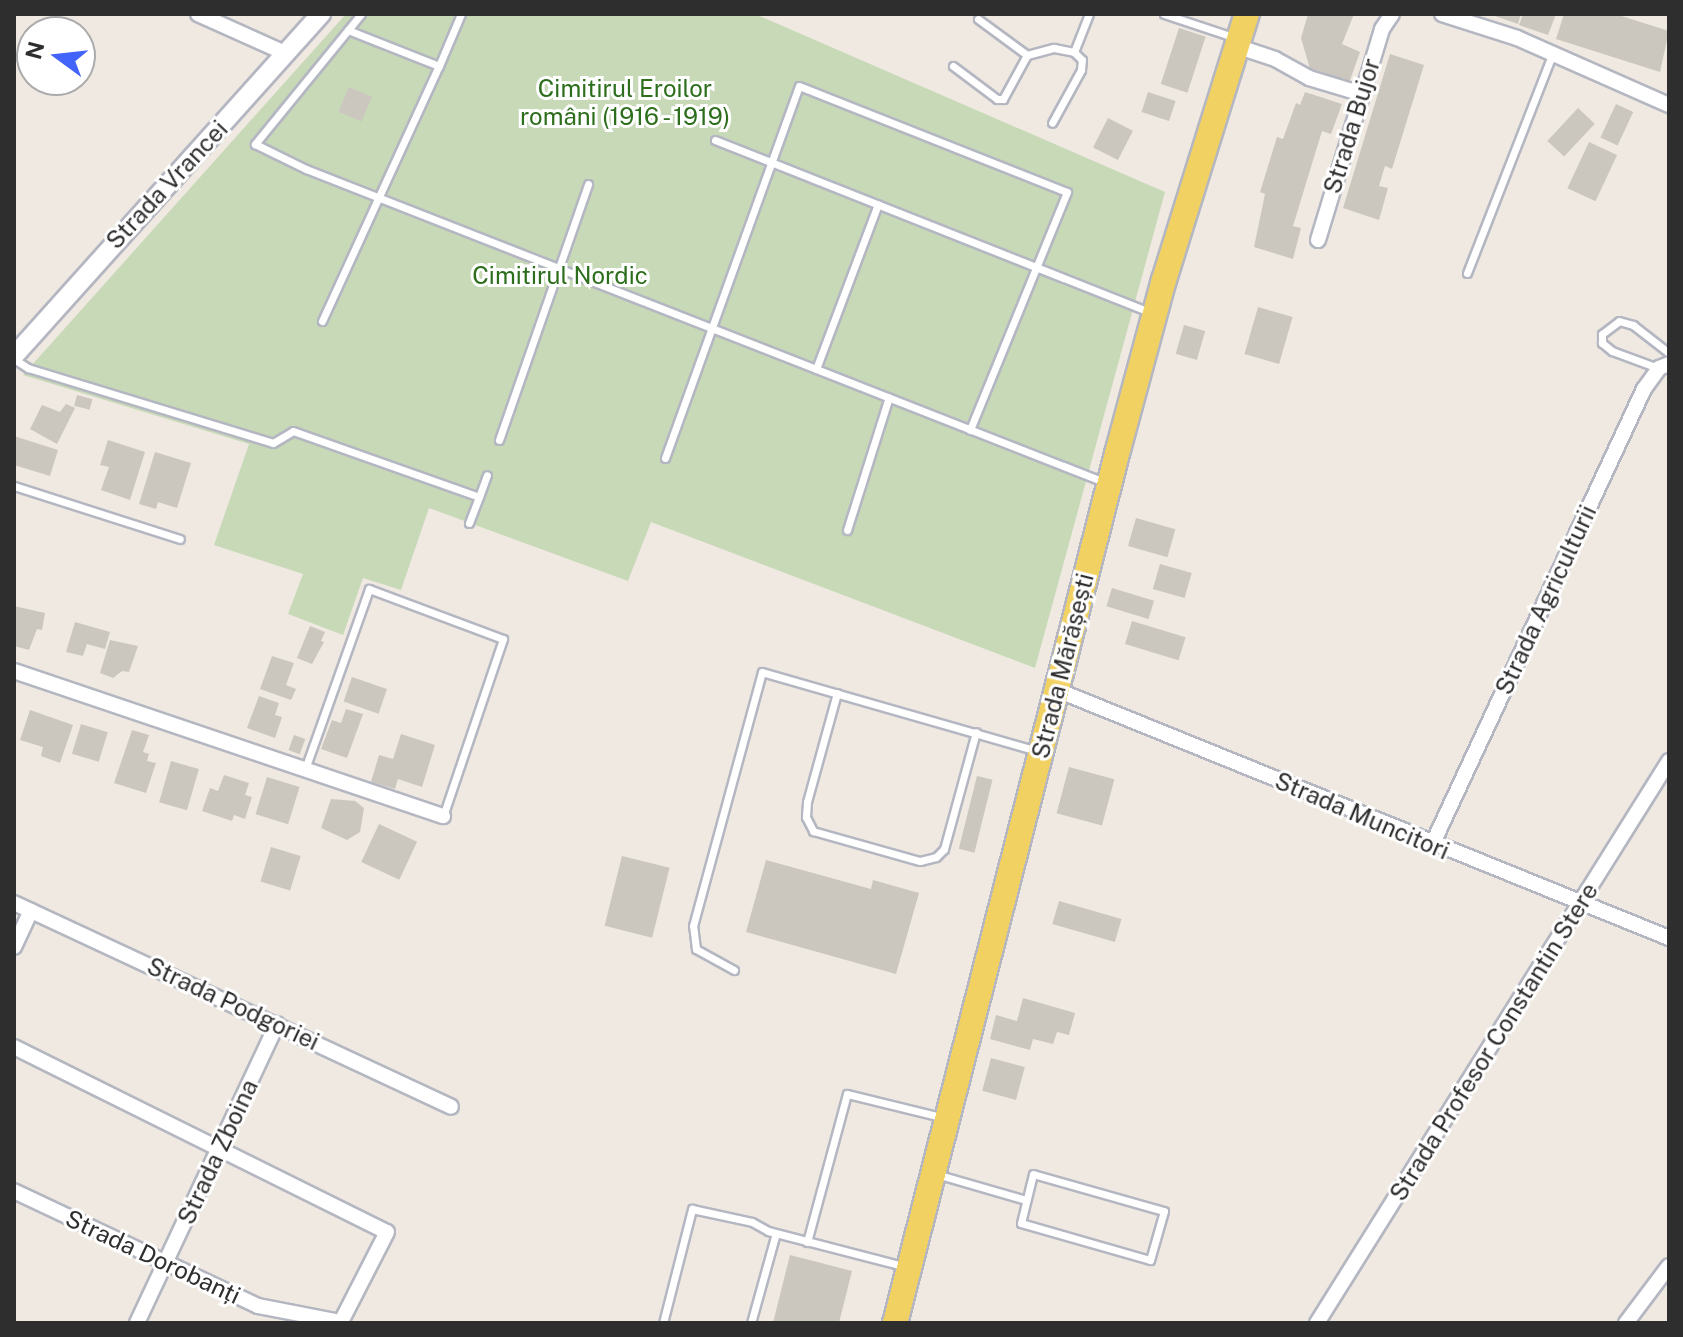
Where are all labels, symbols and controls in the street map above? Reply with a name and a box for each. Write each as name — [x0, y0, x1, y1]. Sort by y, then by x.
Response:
north arrow — [16, 16, 96, 96]
text: N — [20, 39, 50, 62]
street label: Strada Bujor — [1318, 55, 1386, 197]
park label: Cimitirul Eroilor români (1916 - 1919) — [517, 75, 733, 131]
street label: Strada Vrancei — [100, 115, 234, 255]
park label: Cimitirul Nordic — [472, 262, 648, 290]
street label: Strada Agriculturii — [1489, 501, 1603, 699]
street label: Strada Mărășești — [1026, 570, 1100, 762]
street label: Strada Muncitori — [1271, 766, 1453, 866]
street label: Strada Profesor Constantin Stere — [1384, 878, 1604, 1206]
street label: Strada Podgoriei — [142, 952, 324, 1056]
street label: Strada Zboina — [172, 1075, 264, 1229]
street label: Strada Dorobanți — [61, 1204, 245, 1310]

